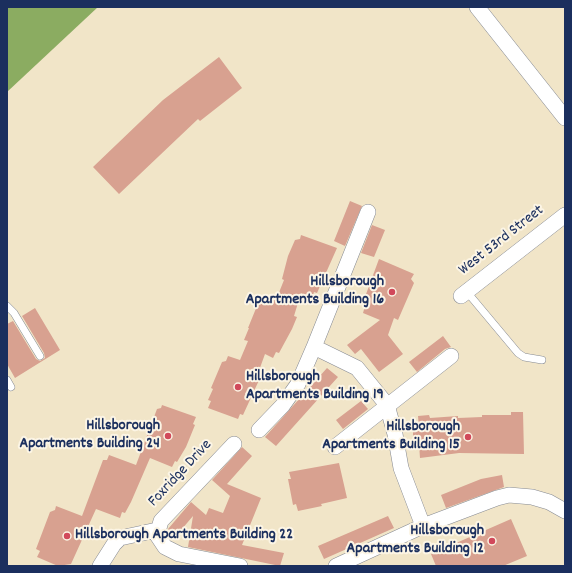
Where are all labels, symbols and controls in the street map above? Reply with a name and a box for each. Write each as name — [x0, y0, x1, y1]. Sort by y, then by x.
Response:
street label: West 53rd Street — [455, 202, 549, 280]
place label: Hillsborough Apartments Building 16 — [246, 273, 384, 311]
marker: Hillsborough Apartments Building 16 — [387, 287, 397, 297]
place label: Hillsborough Apartments Building 19 — [246, 368, 384, 406]
marker: Hillsborough Apartments Building 19 — [233, 382, 243, 392]
place label: Hillsborough Apartments Building 24 — [19, 417, 160, 455]
place label: Hillsborough Apartments Building 15 — [322, 418, 460, 456]
marker: Hillsborough Apartments Building 24 — [163, 431, 173, 441]
marker: Hillsborough Apartments Building 15 — [463, 432, 473, 442]
street label: Foxridge Drive — [145, 436, 217, 512]
place label: Hillsborough Apartments Building 12 — [347, 522, 484, 560]
place label: Hillsborough Apartments Building 22 — [75, 526, 293, 546]
marker: Hillsborough Apartments Building 22 — [62, 531, 72, 541]
marker: Hillsborough Apartments Building 12 — [487, 536, 497, 546]

